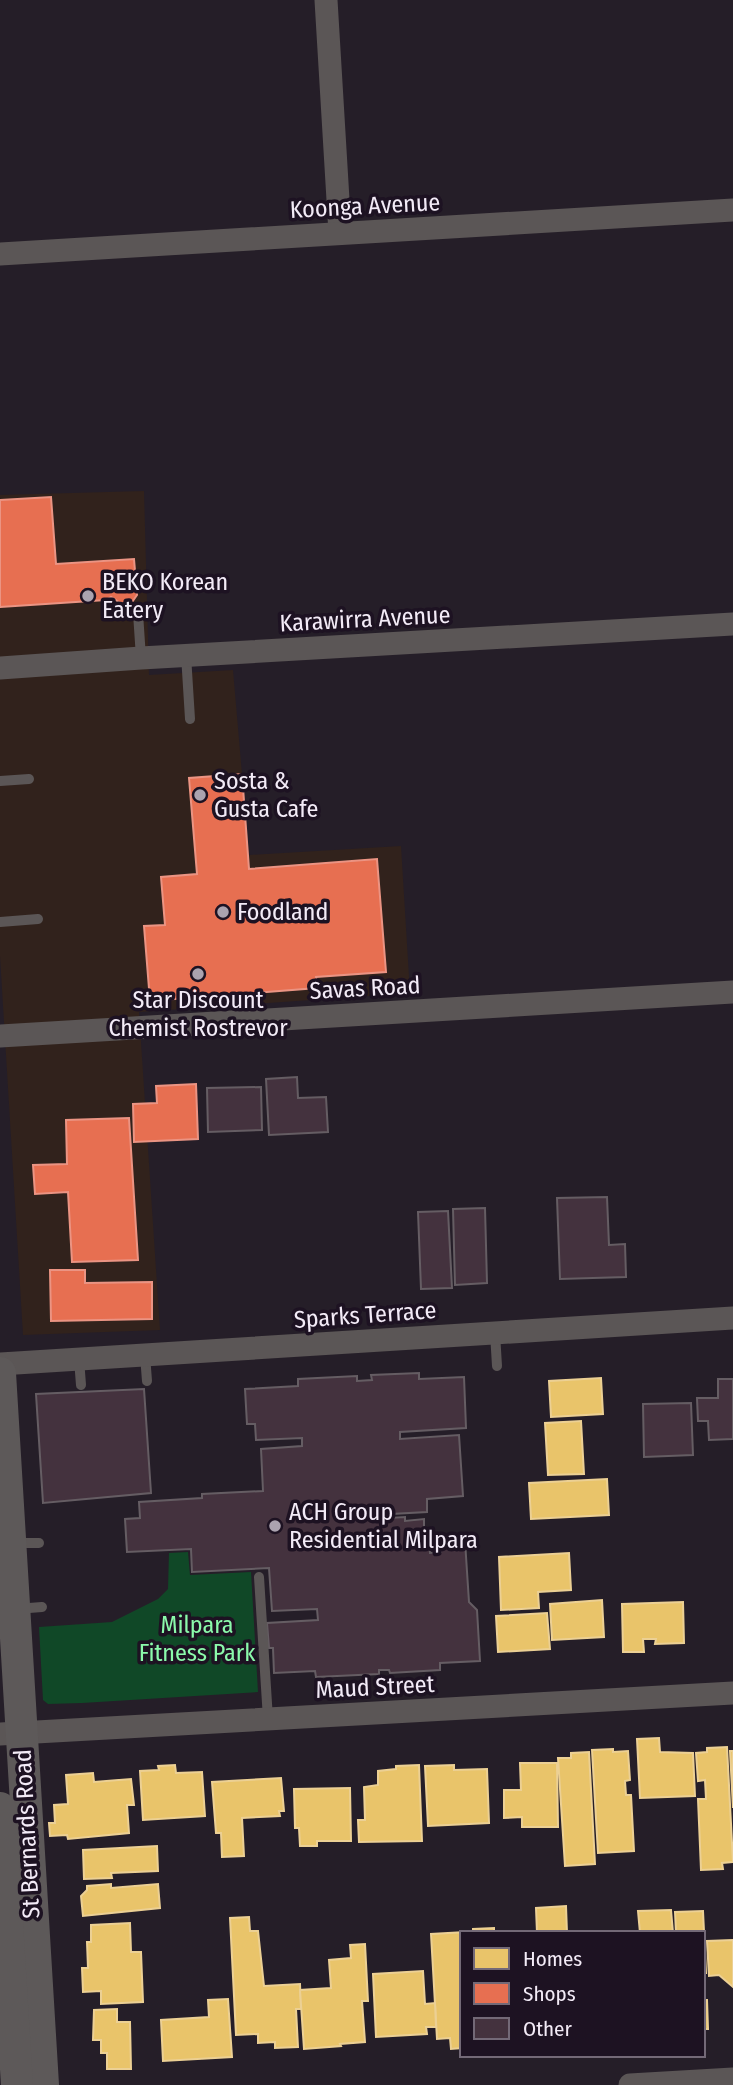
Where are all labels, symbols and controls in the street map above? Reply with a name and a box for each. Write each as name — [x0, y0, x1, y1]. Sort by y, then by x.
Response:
street label: Koonga Avenue — [289, 188, 441, 224]
place label: BEKO Korean Eatery — [102, 568, 228, 624]
marker: BEKO Korean Eatery — [80, 588, 96, 604]
street label: Karawirra Avenue — [279, 601, 451, 637]
place label: Sosta & Gusta Cafe — [214, 767, 318, 823]
marker: Sosta & Gusta Cafe — [192, 787, 208, 803]
place label: Foodland — [237, 898, 328, 926]
marker: Foodland — [215, 904, 231, 920]
marker: Star Discount Chemist Rostrevor — [190, 966, 206, 982]
street label: Savas Road — [309, 971, 421, 1005]
place label: Star Discount Chemist Rostrevor — [108, 986, 288, 1042]
street label: Sparks Terrace — [293, 1296, 437, 1334]
place label: ACH Group Residential Milpara — [289, 1498, 478, 1554]
marker: ACH Group Residential Milpara — [267, 1518, 283, 1534]
park label: Milpara Fitness Park — [139, 1611, 256, 1667]
street label: Maud Street — [315, 1670, 435, 1704]
street label: St Bernards Road — [9, 1749, 45, 1919]
legend — [460, 1931, 705, 2057]
text: Homes — [523, 1946, 582, 1972]
text: Shops — [523, 1981, 576, 2007]
text: Other — [523, 2016, 572, 2042]

